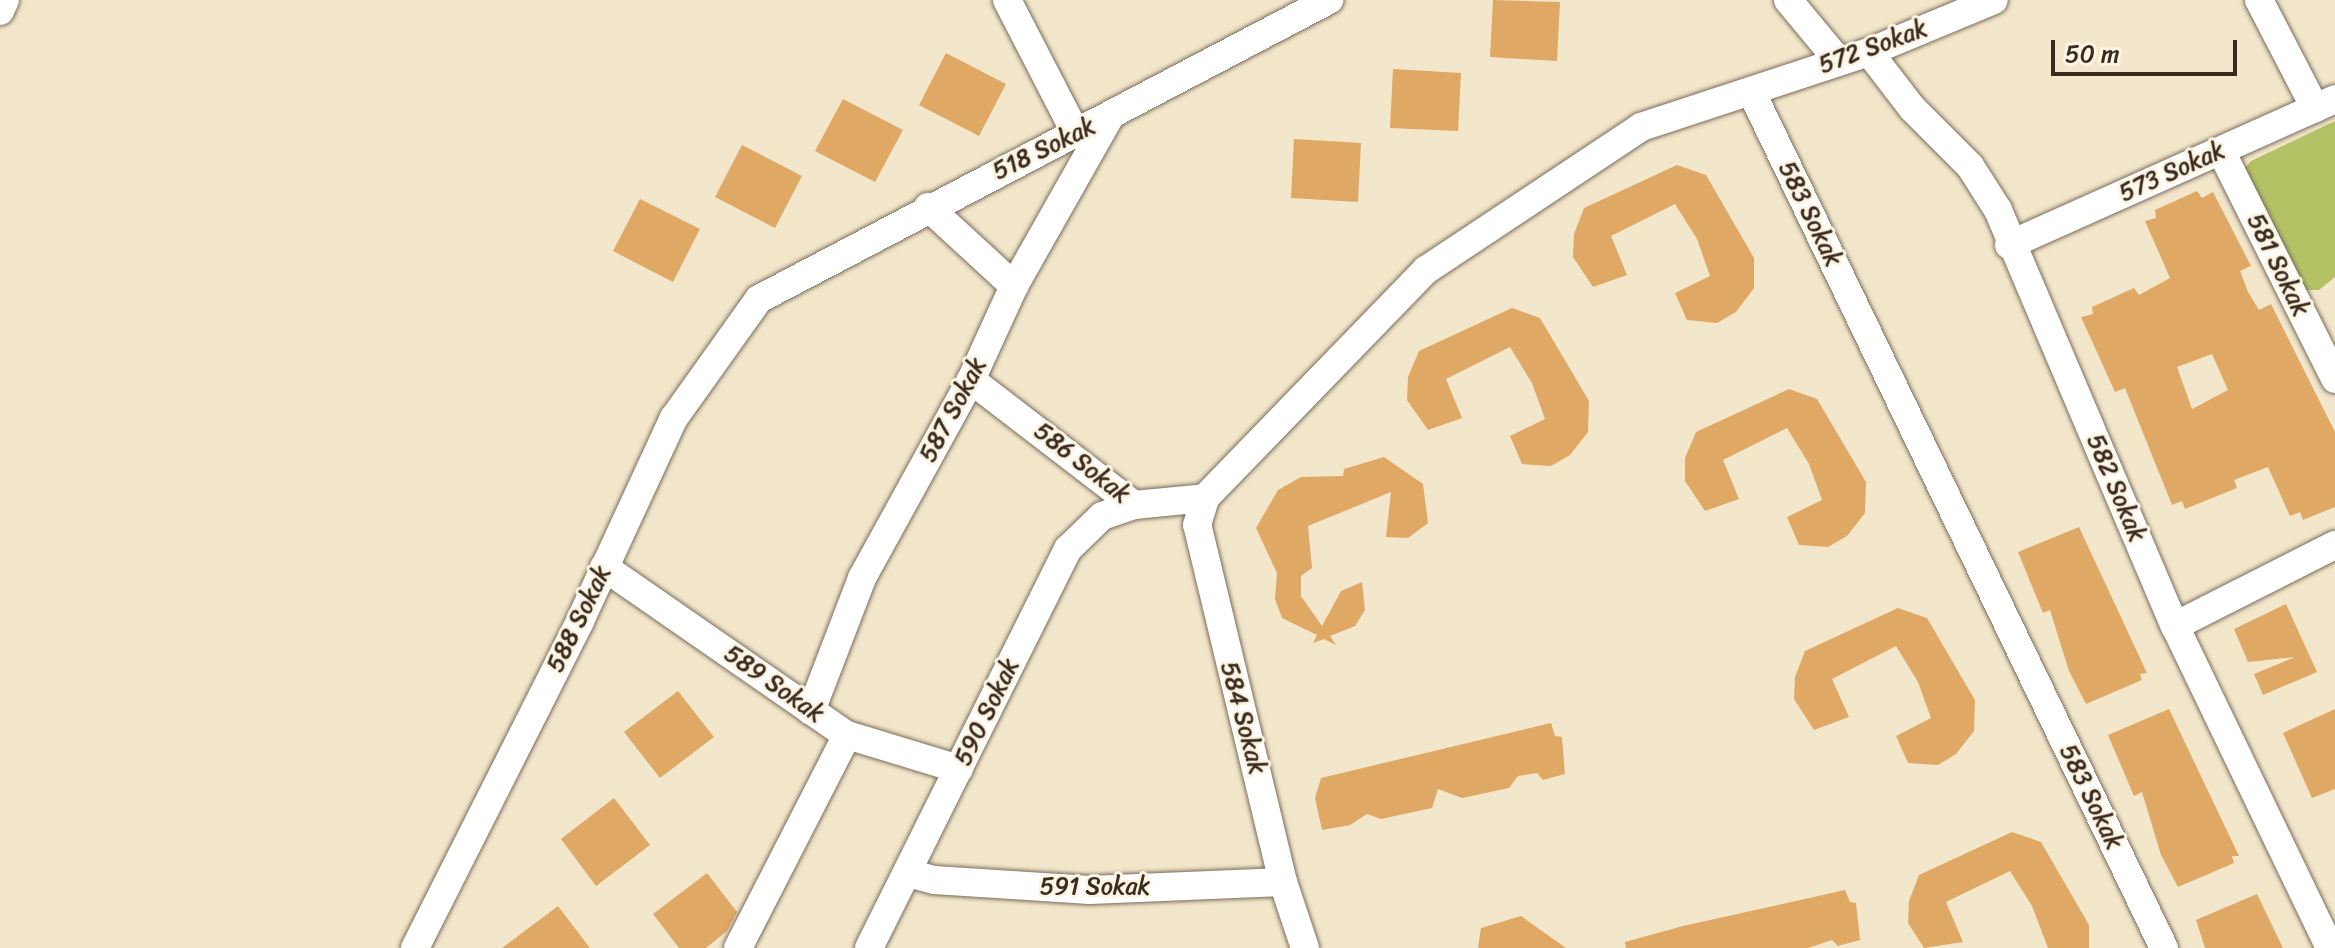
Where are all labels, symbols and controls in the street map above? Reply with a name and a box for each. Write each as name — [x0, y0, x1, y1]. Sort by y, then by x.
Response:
street label: 572 Sokak — [1815, 14, 1931, 80]
scale bar — [2055, 24, 2241, 74]
text: 50 m — [2065, 33, 2120, 75]
street label: 518 Sokak — [988, 112, 1100, 186]
street label: 573 Sokak — [2115, 136, 2229, 208]
street label: 583 Sokak — [1772, 157, 1848, 271]
street label: 581 Sokak — [2241, 209, 2315, 321]
street label: 587 Sokak — [914, 353, 992, 467]
street label: 586 Sokak — [1028, 417, 1136, 509]
street label: 582 Sokak — [2080, 430, 2152, 546]
street label: 588 Sokak — [541, 561, 617, 677]
street label: 589 Sokak — [719, 639, 829, 729]
street label: 590 Sokak — [949, 654, 1025, 770]
street label: 584 Sokak — [1214, 659, 1272, 777]
street label: 583 Sokak — [2053, 740, 2129, 854]
street label: 591 Sokak — [1040, 873, 1150, 901]

